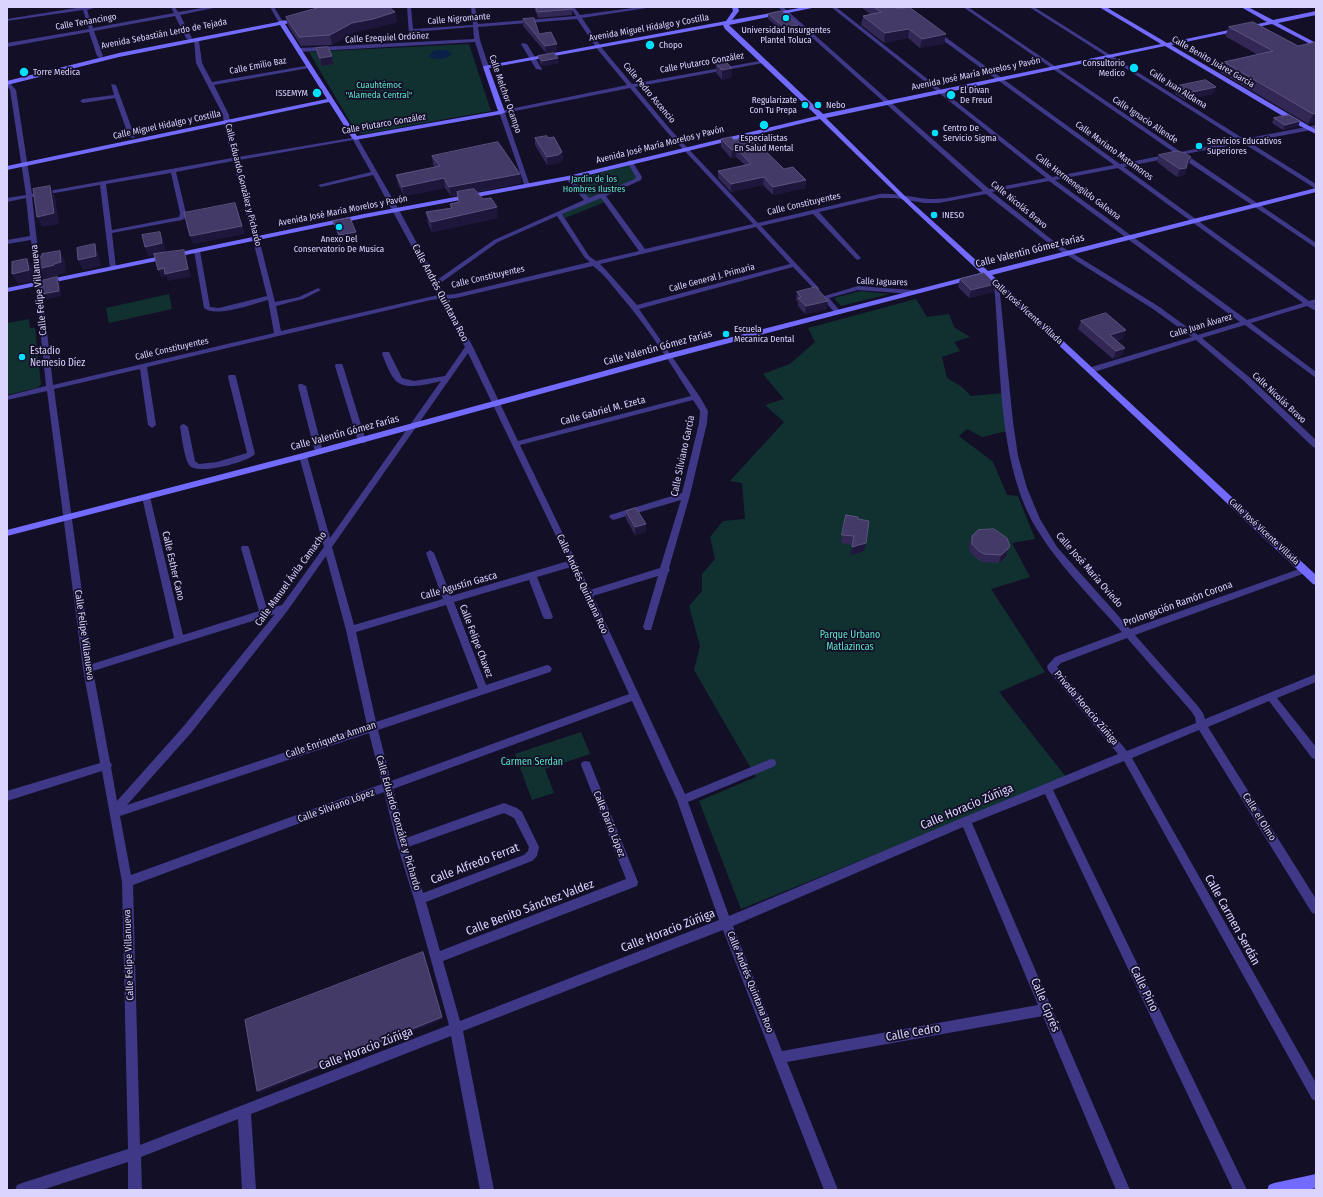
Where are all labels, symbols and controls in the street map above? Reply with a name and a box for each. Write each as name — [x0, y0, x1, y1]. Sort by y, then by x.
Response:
street label: Calle Tenancingo — [55, 11, 117, 33]
street label: Calle Nigromante — [427, 11, 491, 27]
street label: Avenida Miguel Hidalgo y Costilla — [588, 12, 710, 44]
marker: Universidad Insurgentes Plantel Toluca — [781, 13, 791, 23]
street label: Avenida Sebastián Lerdo de Tejada — [100, 16, 228, 52]
place label: Universidad Insurgentes Plantel Toluca — [741, 25, 831, 46]
street label: Calle Ezequiel Ordóñez — [345, 30, 429, 46]
street label: Calle Benito Juárez Garcia — [1170, 34, 1256, 90]
marker: Chopo — [644, 39, 656, 51]
place label: Chopo — [659, 40, 682, 50]
street label: Calle Plutarco González — [659, 50, 745, 76]
street label: Calle Melchor Ocampo — [487, 53, 523, 135]
street label: Calle Emilio Baz — [229, 55, 287, 77]
street label: Avenida José María Morelos y Pavón — [911, 55, 1041, 93]
place label: Consultorio Medico — [1083, 58, 1125, 79]
street label: Calle Pedro Ascencio — [620, 60, 678, 126]
marker: Consultorio Medico — [1128, 62, 1140, 74]
marker: Torre Medica — [18, 66, 30, 78]
place label: Torre Medica — [33, 67, 80, 77]
street label: Calle Juan Aldama — [1147, 67, 1209, 111]
park label: Cuauhtémoc "Alameda Central" — [346, 80, 412, 101]
place label: El Divan De Freud — [960, 85, 992, 106]
marker: ISSEMYM — [311, 87, 323, 99]
place label: ISSEMYM — [276, 88, 308, 98]
marker: El Divan De Freud — [945, 89, 957, 101]
street label: Calle Ignacio Allende — [1110, 94, 1180, 146]
place label: Regularizate Con Tu Prepa — [749, 95, 797, 116]
marker: Regularizate Con Tu Prepa — [800, 100, 810, 110]
marker: Nebo — [813, 100, 823, 110]
place label: Nebo — [826, 100, 845, 110]
street label: Calle Miguel Hidalgo y Costilla — [112, 108, 222, 142]
street label: Calle Plutarco González — [341, 111, 427, 137]
marker: Especialistas En Salud Mental — [758, 119, 770, 131]
street label: Calle Mariano Matamoros — [1073, 119, 1155, 183]
street label: Calle Eduardo González y Pichardo — [223, 123, 263, 247]
place label: Centro De Servicio Sigma — [943, 123, 997, 144]
street label: Avenida José María Morelos y Pavón — [595, 124, 725, 166]
marker: Centro De Servicio Sigma — [930, 128, 940, 138]
place label: Especialistas En Salud Mental — [735, 133, 793, 154]
place label: Servicios Educativos Superiores — [1207, 136, 1282, 157]
marker: Servicios Educativos Superiores — [1194, 141, 1204, 151]
street label: Calle Hermenegildo Galeana — [1033, 151, 1123, 223]
park label: Jardín de los Hombres Ilustres — [563, 174, 625, 195]
street label: Calle Nicolás Bravo — [989, 179, 1049, 231]
street label: Calle Constituyentes — [766, 190, 842, 218]
street label: Avenida José María Morelos y Pavón — [277, 193, 409, 229]
marker: INESO — [929, 210, 939, 220]
place label: INESO — [942, 210, 964, 220]
marker: Anexo Del Conservatorio De Musica — [334, 222, 344, 232]
street label: Calle Valentín Gómez Farías — [974, 232, 1086, 270]
place label: Anexo Del Conservatorio De Musica — [294, 234, 384, 255]
street label: Calle Andrés Quintana Roo — [409, 242, 471, 344]
street label: Calle Felipe Villanueva — [28, 244, 50, 336]
street label: Calle General J. Primaria — [668, 261, 756, 295]
street label: Calle Constituyentes — [450, 263, 526, 291]
street label: Calle Jaguares — [856, 276, 908, 288]
street label: Calle José Vicente Villada — [989, 277, 1065, 347]
street label: Calle Juan Álvarez — [1169, 311, 1233, 341]
place label: Escuela Mecanica Dental — [734, 324, 794, 345]
street label: Calle Valentín Gómez Farías — [603, 328, 713, 368]
marker: Escuela Mecanica Dental — [721, 329, 731, 339]
street label: Calle Constituyentes — [134, 335, 210, 363]
place label: Estadio Nemesio Díez — [30, 345, 85, 368]
marker: Estadio Nemesio Díez — [17, 352, 27, 362]
street label: Calle Nicolás Bravo — [1250, 370, 1308, 426]
street label: Calle Gabriel M. Ezeta — [559, 394, 647, 428]
street label: Calle Valentín Gómez Farías — [290, 413, 400, 453]
street label: Calle Silviano García — [669, 414, 697, 498]
street label: Calle José Vicente Villada — [1227, 497, 1301, 567]
street label: Calle Manuel Ávila Camacho — [253, 529, 329, 629]
street label: Calle Esther Cano — [159, 530, 187, 602]
street label: Calle José María Oviedo — [1053, 530, 1125, 610]
street label: Calle Andrés Quintana Roo — [554, 532, 610, 636]
street label: Calle Agustín Gasca — [419, 569, 499, 603]
street label: Prolongación Ramón Corona — [1122, 579, 1234, 629]
street label: Calle Felipe Villanueva — [72, 589, 96, 681]
street label: Calle Felipe Chavez — [457, 603, 495, 679]
park label: Parque Urbano Matlazincas — [820, 629, 880, 652]
street label: Privada Horacio Zúñiga — [1051, 668, 1121, 748]
street label: Calle Enriqueta Amman — [284, 719, 378, 761]
street label: Calle Eduardo González y Pichardo — [373, 754, 423, 892]
park label: Carmen Serdan — [501, 756, 563, 768]
street label: Calle Horacio Zúñiga — [918, 781, 1016, 833]
street label: Calle Silviano López — [296, 787, 376, 825]
street label: Calle Darío López — [590, 789, 628, 859]
street label: Calle el Olmo — [1240, 791, 1278, 843]
street label: Calle Alfredo Ferrat — [429, 840, 521, 888]
street label: Calle Carmen Serdán — [1201, 872, 1263, 968]
street label: Calle Benito Sánchez Valdez — [464, 877, 596, 939]
street label: Calle Horacio Zúñiga — [619, 906, 717, 956]
street label: Calle Felipe Villanueva — [121, 909, 137, 1001]
street label: Calle Andrés Quintana Roo — [724, 929, 776, 1035]
street label: Calle Pino — [1127, 964, 1161, 1014]
street label: Calle Ciprés — [1027, 976, 1063, 1034]
street label: Calle Cedro — [885, 1021, 941, 1045]
street label: Calle Horacio Zúñiga — [317, 1024, 415, 1074]

